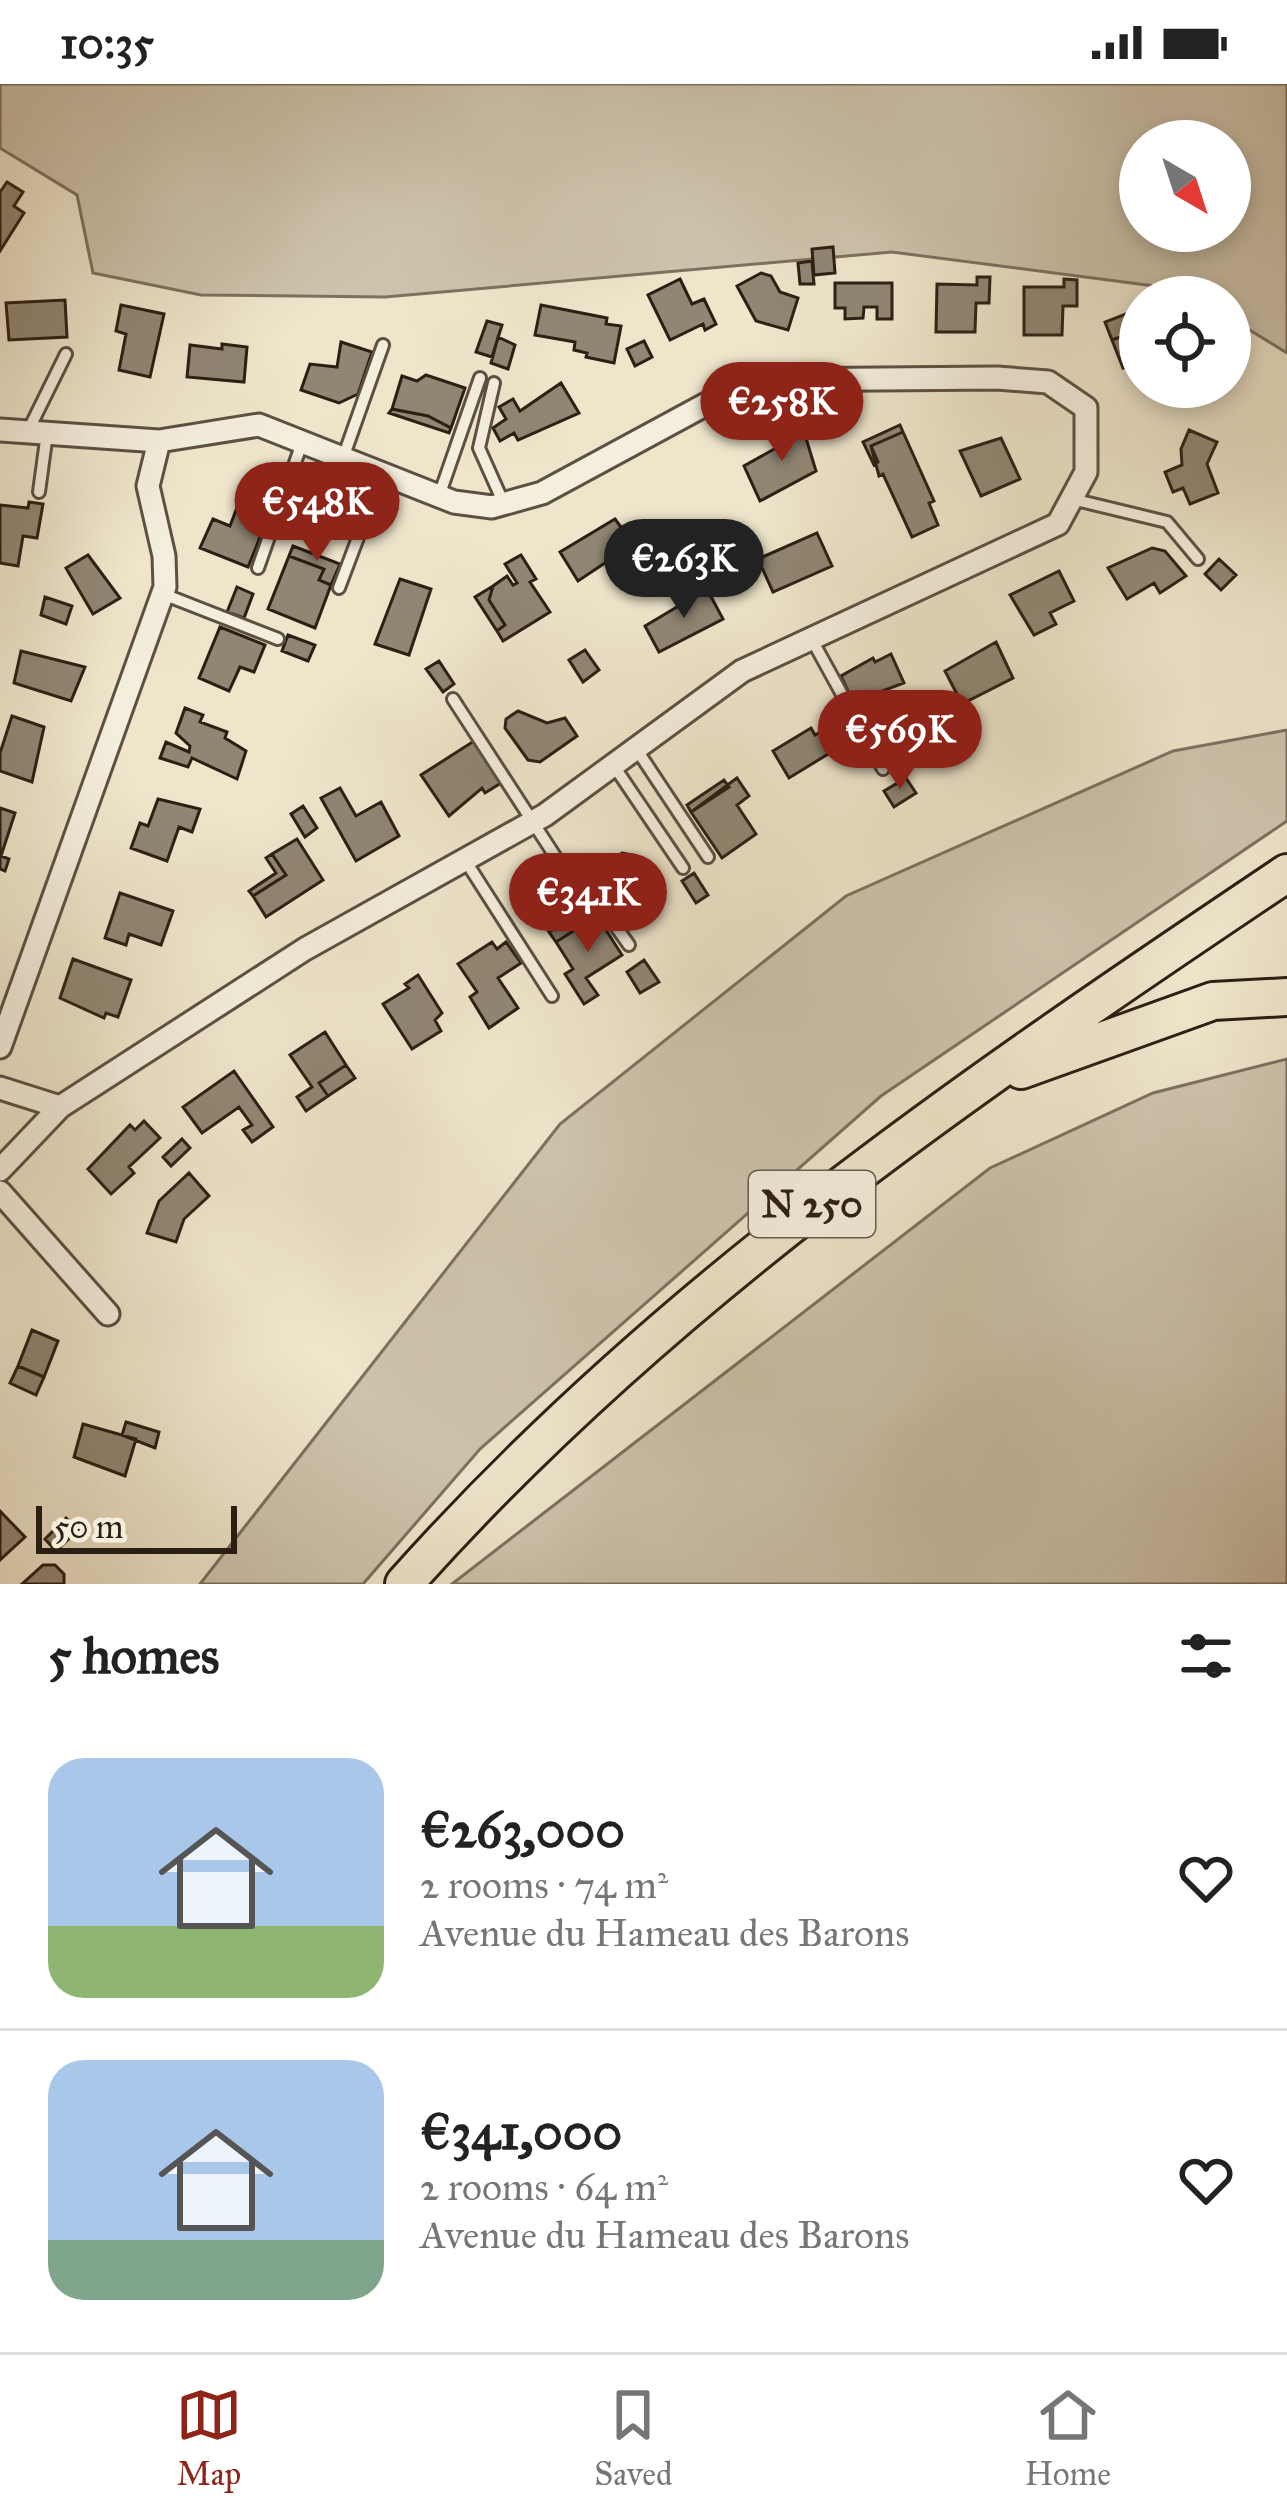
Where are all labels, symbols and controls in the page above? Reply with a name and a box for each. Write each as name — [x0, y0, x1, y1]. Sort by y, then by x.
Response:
text: 10:35 — [60, 15, 154, 70]
north arrow — [1119, 120, 1251, 252]
map controls — [1119, 120, 1251, 408]
button: locate — [1119, 276, 1251, 408]
pin: €258K — [698, 362, 866, 464]
text: €258K — [727, 377, 837, 425]
pin: €548K — [233, 462, 401, 564]
text: €548K — [262, 477, 372, 525]
pin: €263K — [600, 519, 768, 621]
text: €263K — [631, 534, 737, 582]
pin: €569K — [816, 690, 984, 792]
text: €569K — [845, 705, 955, 753]
pin: €341K — [504, 853, 672, 955]
text: €341K — [536, 868, 640, 916]
road number: N 250 — [749, 1171, 875, 1237]
scale bar — [36, 1500, 237, 1553]
text: 50 m — [54, 1507, 123, 1547]
icon: filters — [1173, 1623, 1239, 1689]
text: 5 homes — [48, 1625, 219, 1687]
text: €263,000 — [420, 1799, 625, 1861]
icon: home — [144, 1806, 288, 1950]
icon: heart — [1173, 1845, 1239, 1911]
text: 2 rooms · 74 m² — [420, 1861, 668, 1909]
text: Avenue du Hameau des Barons — [420, 1909, 909, 1957]
text: €341,000 — [420, 2101, 622, 2163]
icon: home — [144, 2108, 288, 2252]
icon: heart — [1173, 2147, 1239, 2213]
text: 2 rooms · 64 m² — [420, 2163, 668, 2211]
text: Avenue du Hameau des Barons — [420, 2211, 909, 2259]
tab: Map — [176, 2382, 242, 2494]
tab: Saved — [594, 2382, 673, 2494]
tab: Home — [1025, 2382, 1111, 2494]

